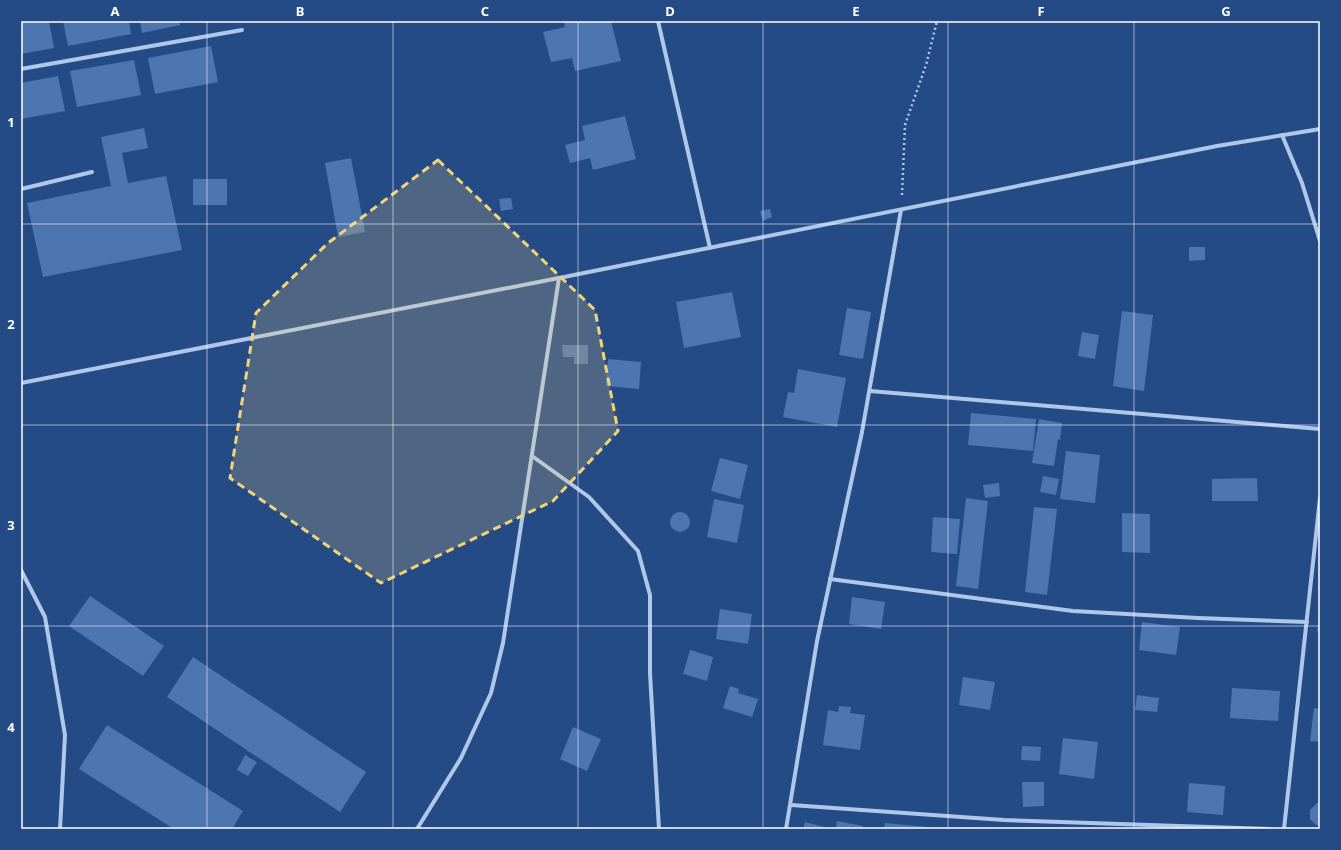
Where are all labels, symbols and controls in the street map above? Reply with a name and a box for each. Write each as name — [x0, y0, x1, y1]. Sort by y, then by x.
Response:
text: A — [111, 2, 120, 20]
text: B — [296, 2, 304, 20]
text: C — [481, 2, 489, 20]
text: D — [665, 2, 675, 20]
text: E — [852, 2, 860, 20]
text: F — [1037, 2, 1045, 20]
text: G — [1221, 2, 1231, 20]
text: 1 — [7, 113, 15, 131]
text: 2 — [7, 315, 15, 333]
text: 3 — [7, 516, 15, 534]
text: 4 — [7, 718, 15, 736]

